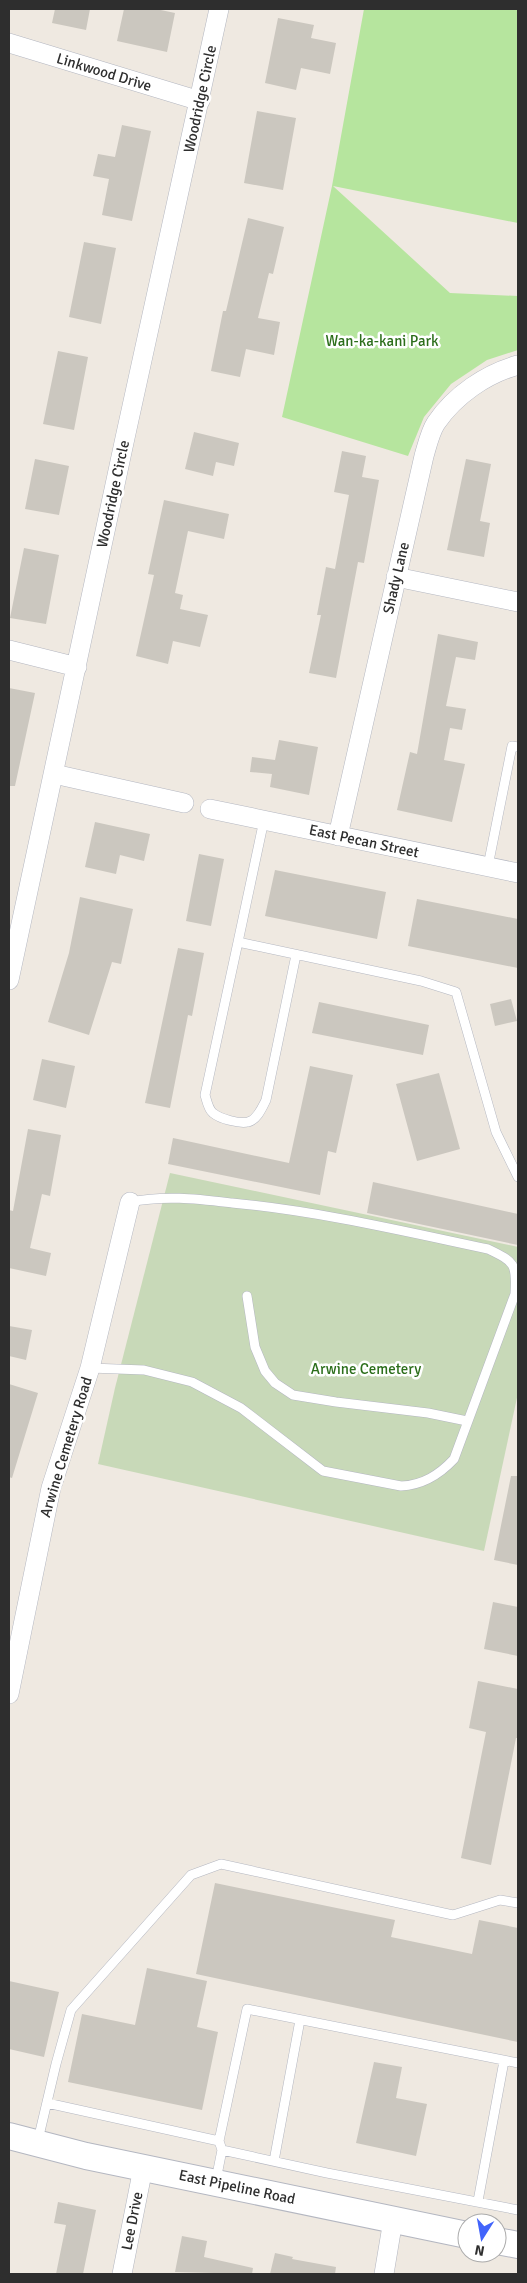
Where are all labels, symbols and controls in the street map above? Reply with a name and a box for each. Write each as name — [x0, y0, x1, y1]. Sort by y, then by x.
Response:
street label: Woodridge Circle — [180, 44, 220, 154]
street label: Linkwood Drive — [54, 49, 154, 95]
park label: Wan-ka-kani Park — [325, 332, 439, 350]
street label: Woodridge Circle — [93, 439, 133, 549]
street label: Shady Lane — [379, 540, 413, 616]
street label: East Pecan Street — [307, 821, 421, 861]
park label: Arwine Cemetery — [311, 1360, 421, 1378]
street label: Arwine Cemetery Road — [36, 1375, 96, 1519]
street label: East Pipeline Road — [177, 2166, 297, 2208]
street label: Lee Drive — [118, 2190, 146, 2252]
north arrow — [457, 2213, 507, 2263]
text: N — [473, 2241, 486, 2260]

